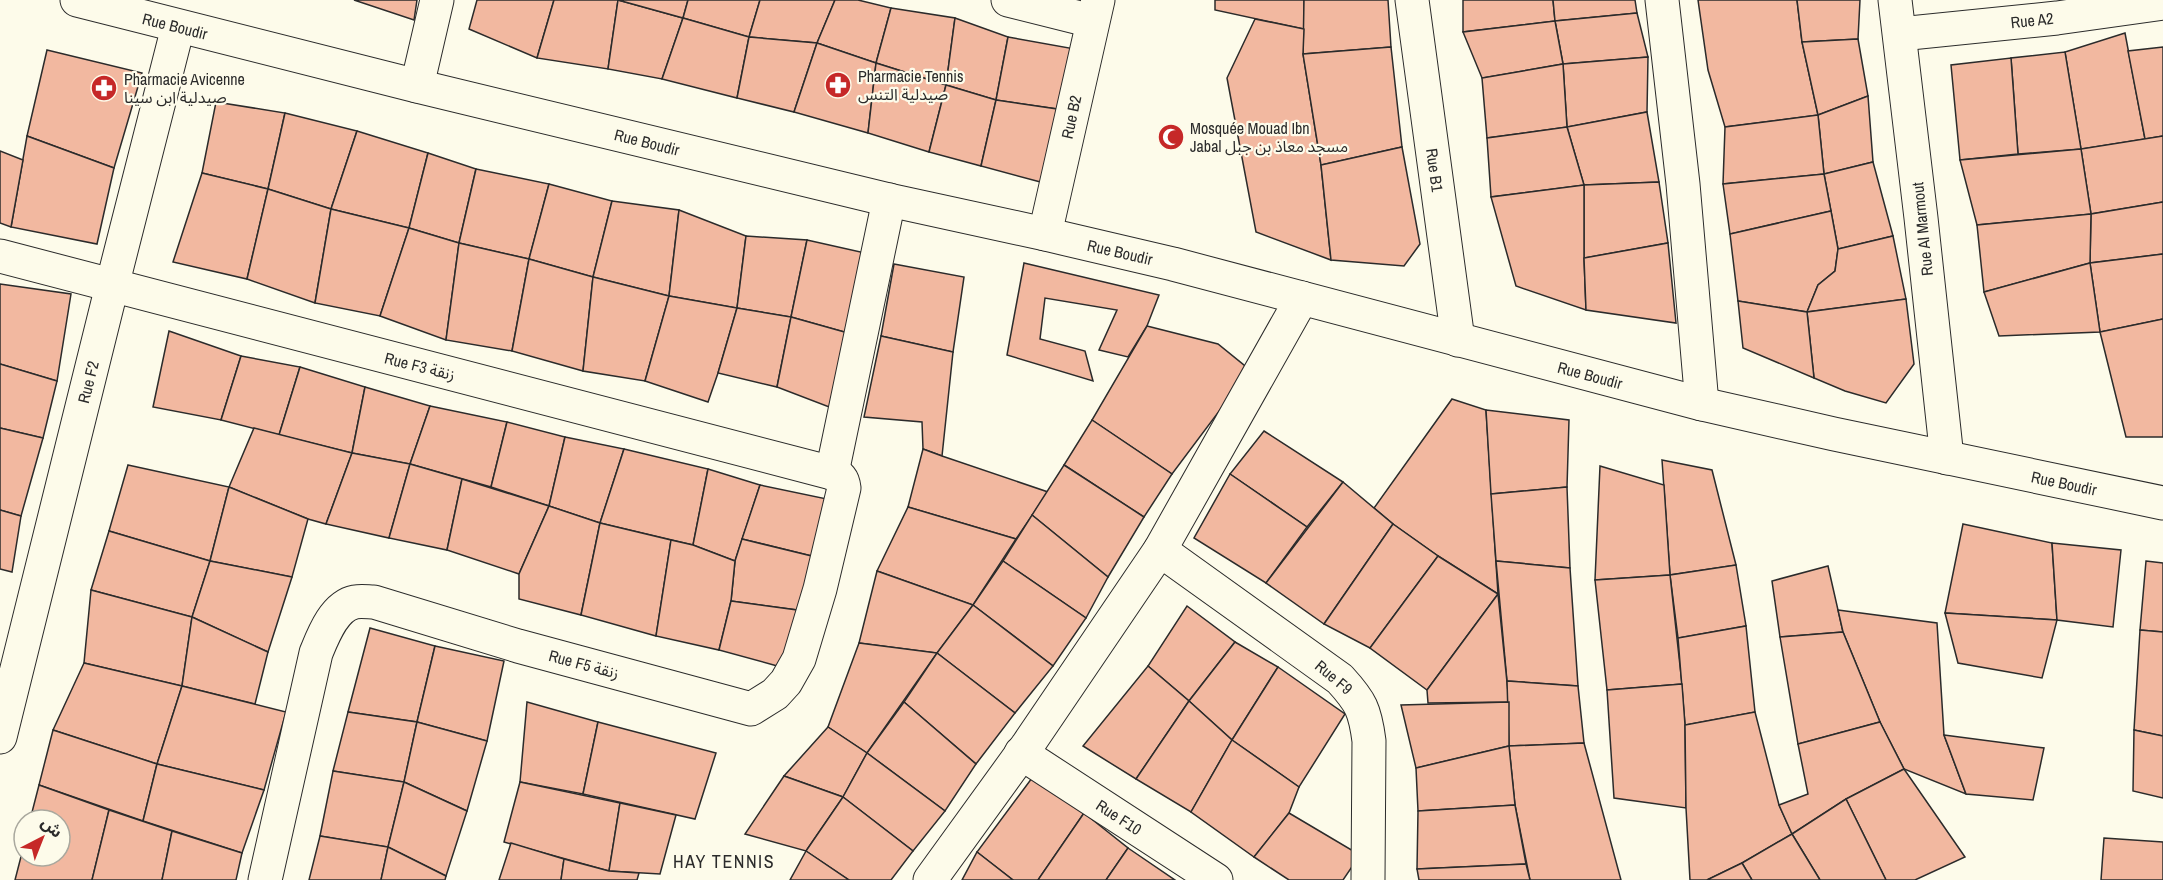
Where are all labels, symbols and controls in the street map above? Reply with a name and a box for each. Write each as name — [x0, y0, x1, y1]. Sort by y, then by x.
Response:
street label: Rue Boudir — [140, 7, 210, 45]
street label: Rue A2 — [2009, 7, 2055, 33]
place label: Pharmacie Tennis صيدلية التنس — [858, 65, 964, 105]
place label: Pharmacie Avicenne صيدلية ابن سينا — [124, 68, 245, 108]
pharmacy icon: Pharmacie Tennis صيدلية التنس — [823, 70, 853, 100]
pharmacy icon: Pharmacie Avicenne صيدلية ابن سينا — [89, 73, 119, 103]
street label: Rue B2 — [1056, 93, 1086, 141]
place label: Mosquée Mouad Ibn Jabal مسجد معاذ بن جبل — [1190, 117, 1348, 157]
mosque icon: Mosquée Mouad Ibn Jabal مسجد معاذ بن جبل — [1156, 122, 1186, 152]
street label: Rue Boudir — [612, 123, 682, 161]
street label: Rue B1 — [1421, 147, 1449, 194]
street label: Rue Al Marmout — [1906, 181, 1938, 277]
street label: Rue Boudir — [1085, 234, 1155, 270]
street label: Rue F3 زنقة — [382, 347, 458, 385]
street label: Rue Boudir — [1555, 356, 1626, 394]
street label: Rue F2 — [72, 358, 104, 406]
street label: Rue Boudir — [2029, 465, 2099, 501]
street label: Rue F5 زنقة — [546, 644, 622, 684]
street label: Rue F9 — [1310, 655, 1358, 699]
street label: Rue F10 — [1092, 794, 1146, 840]
north arrow — [12, 808, 72, 868]
text: ش — [37, 811, 68, 842]
district label: HAY TENNIS — [673, 849, 775, 874]

